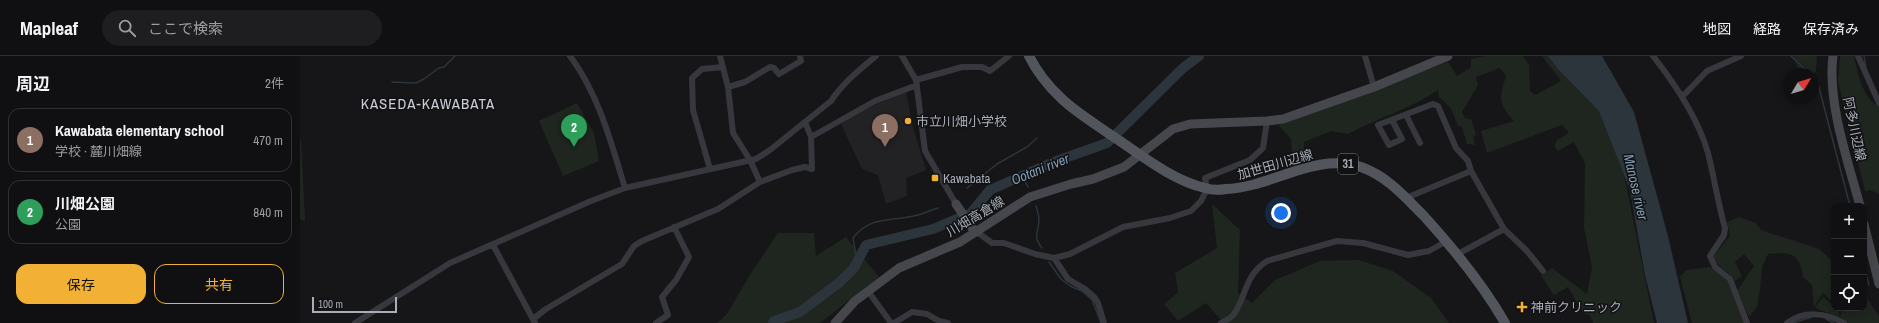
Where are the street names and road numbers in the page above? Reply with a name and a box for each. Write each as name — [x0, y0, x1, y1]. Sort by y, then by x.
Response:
street label: 阿多川辺線 — [1839, 96, 1870, 163]
street label: 加世田川辺線 — [1235, 146, 1315, 183]
road number: 31 — [1338, 154, 1358, 174]
street label: 川畑高倉線 — [943, 192, 1007, 240]

